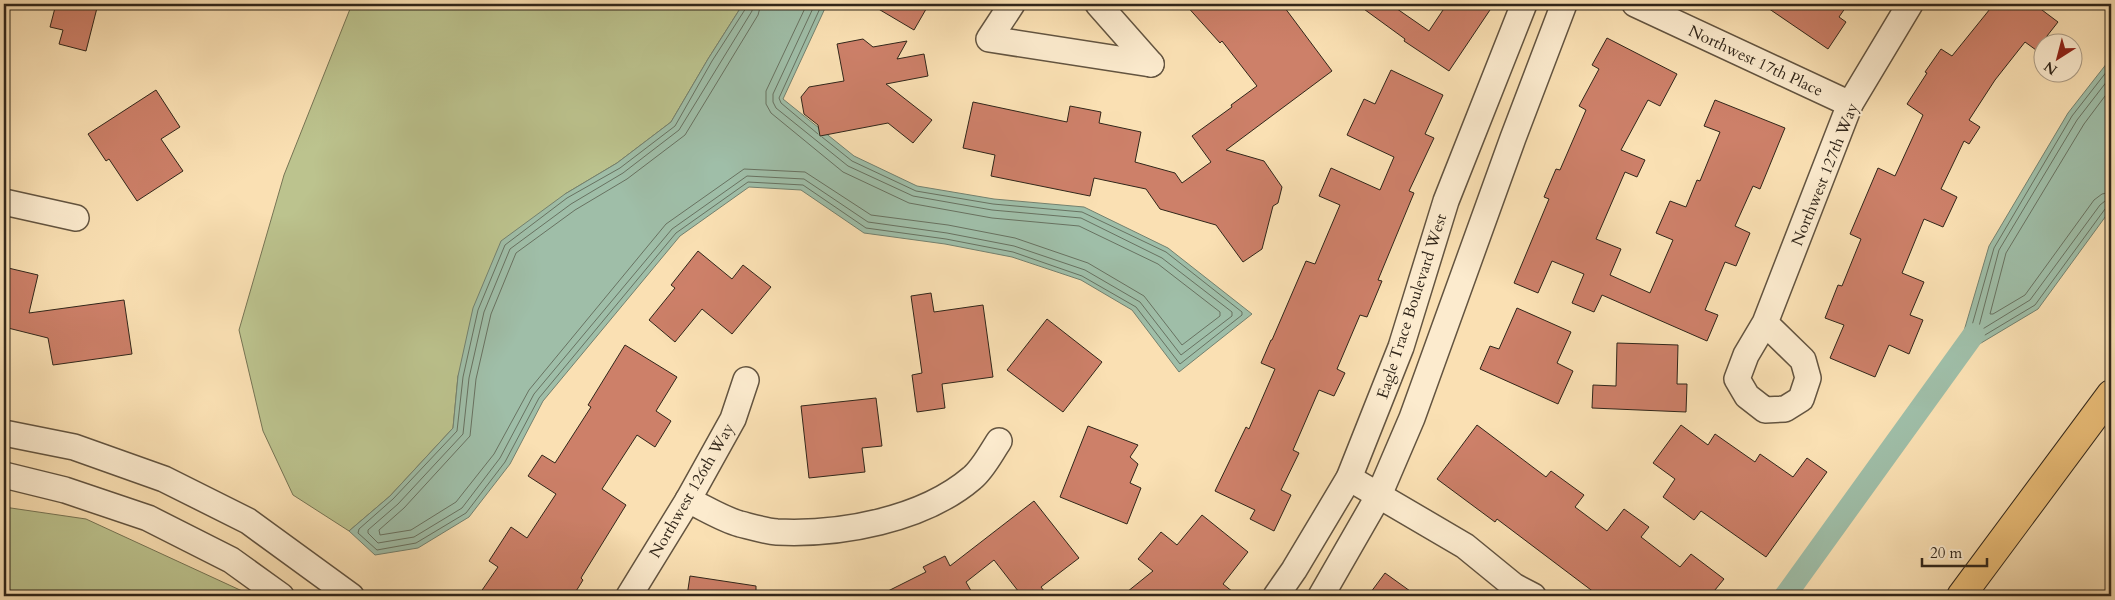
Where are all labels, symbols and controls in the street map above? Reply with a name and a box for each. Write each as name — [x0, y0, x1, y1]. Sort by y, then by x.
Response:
street label: Northwest 17th Place — [1685, 20, 1827, 102]
north arrow — [2032, 32, 2082, 82]
text: N — [2040, 57, 2061, 79]
street label: Northwest 127th Way — [1786, 99, 1864, 249]
street label: Eagle Trace Boulevard West — [1372, 211, 1452, 402]
street label: Northwest 126th Way — [644, 418, 740, 562]
scale bar — [1922, 535, 1988, 567]
text: 20 m — [1930, 543, 1962, 563]

